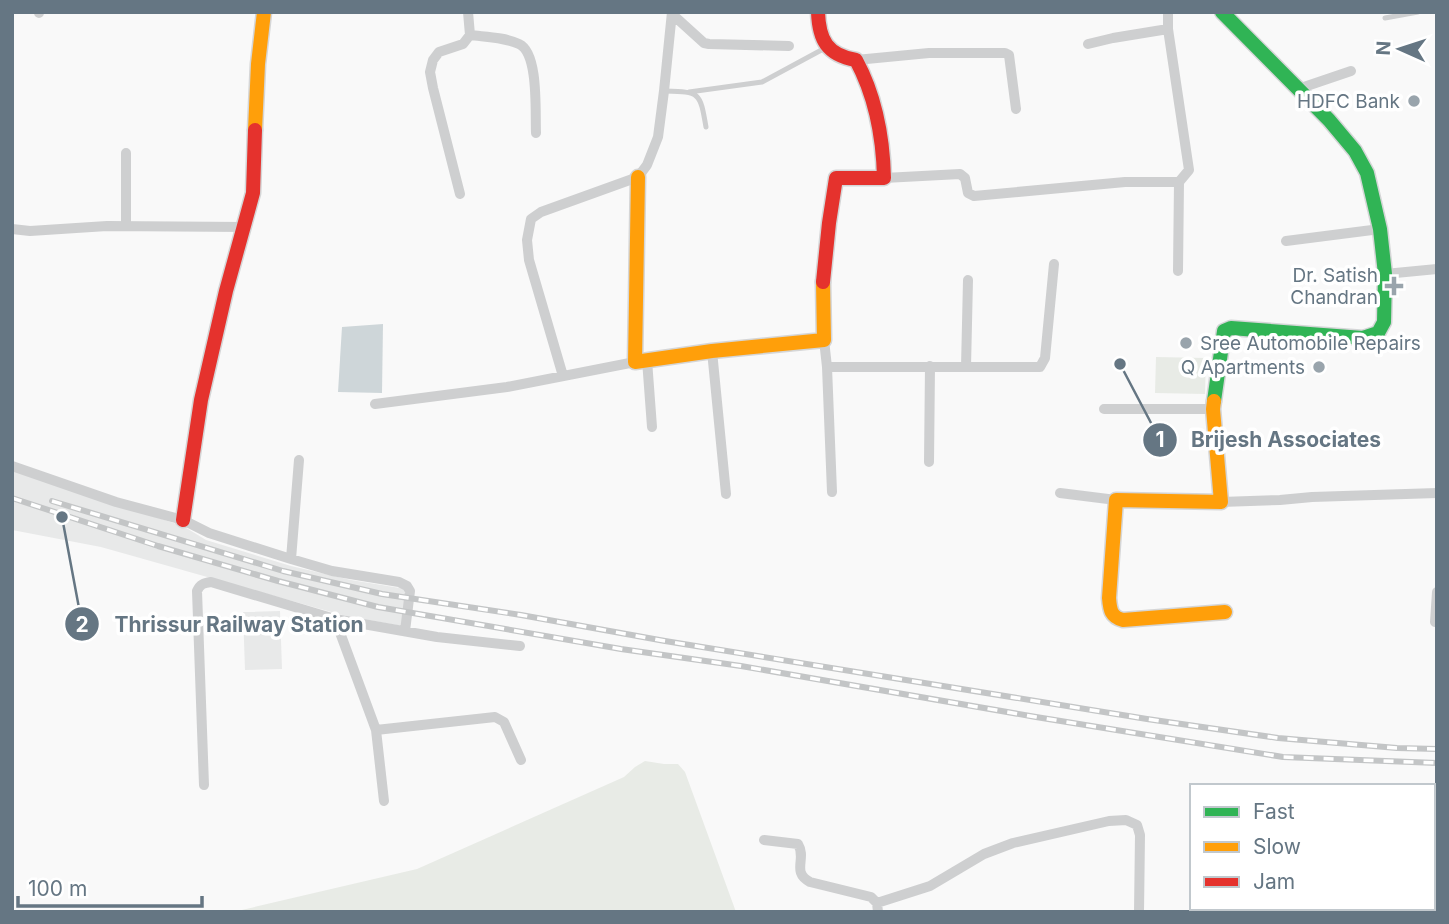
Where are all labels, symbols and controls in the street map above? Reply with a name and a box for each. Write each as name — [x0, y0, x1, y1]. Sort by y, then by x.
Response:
north arrow — [1365, 14, 1435, 84]
text: N — [1372, 40, 1395, 56]
place label: HDFC Bank — [1297, 90, 1401, 113]
marker: HDFC Bank — [1406, 93, 1422, 109]
place label: Dr. Satish Chandran — [1290, 264, 1378, 309]
marker: Dr. Satish Chandran — [1384, 276, 1404, 296]
place label: Sree Automobile Repairs — [1200, 332, 1421, 355]
marker: Sree Automobile Repairs — [1178, 335, 1194, 351]
place label: Q Apartments — [1181, 356, 1305, 379]
marker: Q Apartments — [1311, 359, 1327, 375]
callout: Brijesh Associates — [1142, 419, 1395, 461]
text: 1 — [1155, 427, 1165, 452]
text: Brijesh Associates — [1191, 427, 1381, 452]
callout: Thrissur Railway Station — [65, 603, 377, 645]
text: 2 — [75, 612, 89, 637]
text: Thrissur Railway Station — [114, 612, 364, 637]
legend — [1190, 784, 1435, 910]
text: Fast — [1253, 799, 1295, 824]
text: Slow — [1253, 834, 1301, 859]
scale bar — [18, 864, 201, 908]
text: Jam — [1253, 869, 1295, 894]
text: 100 m — [28, 876, 87, 901]

